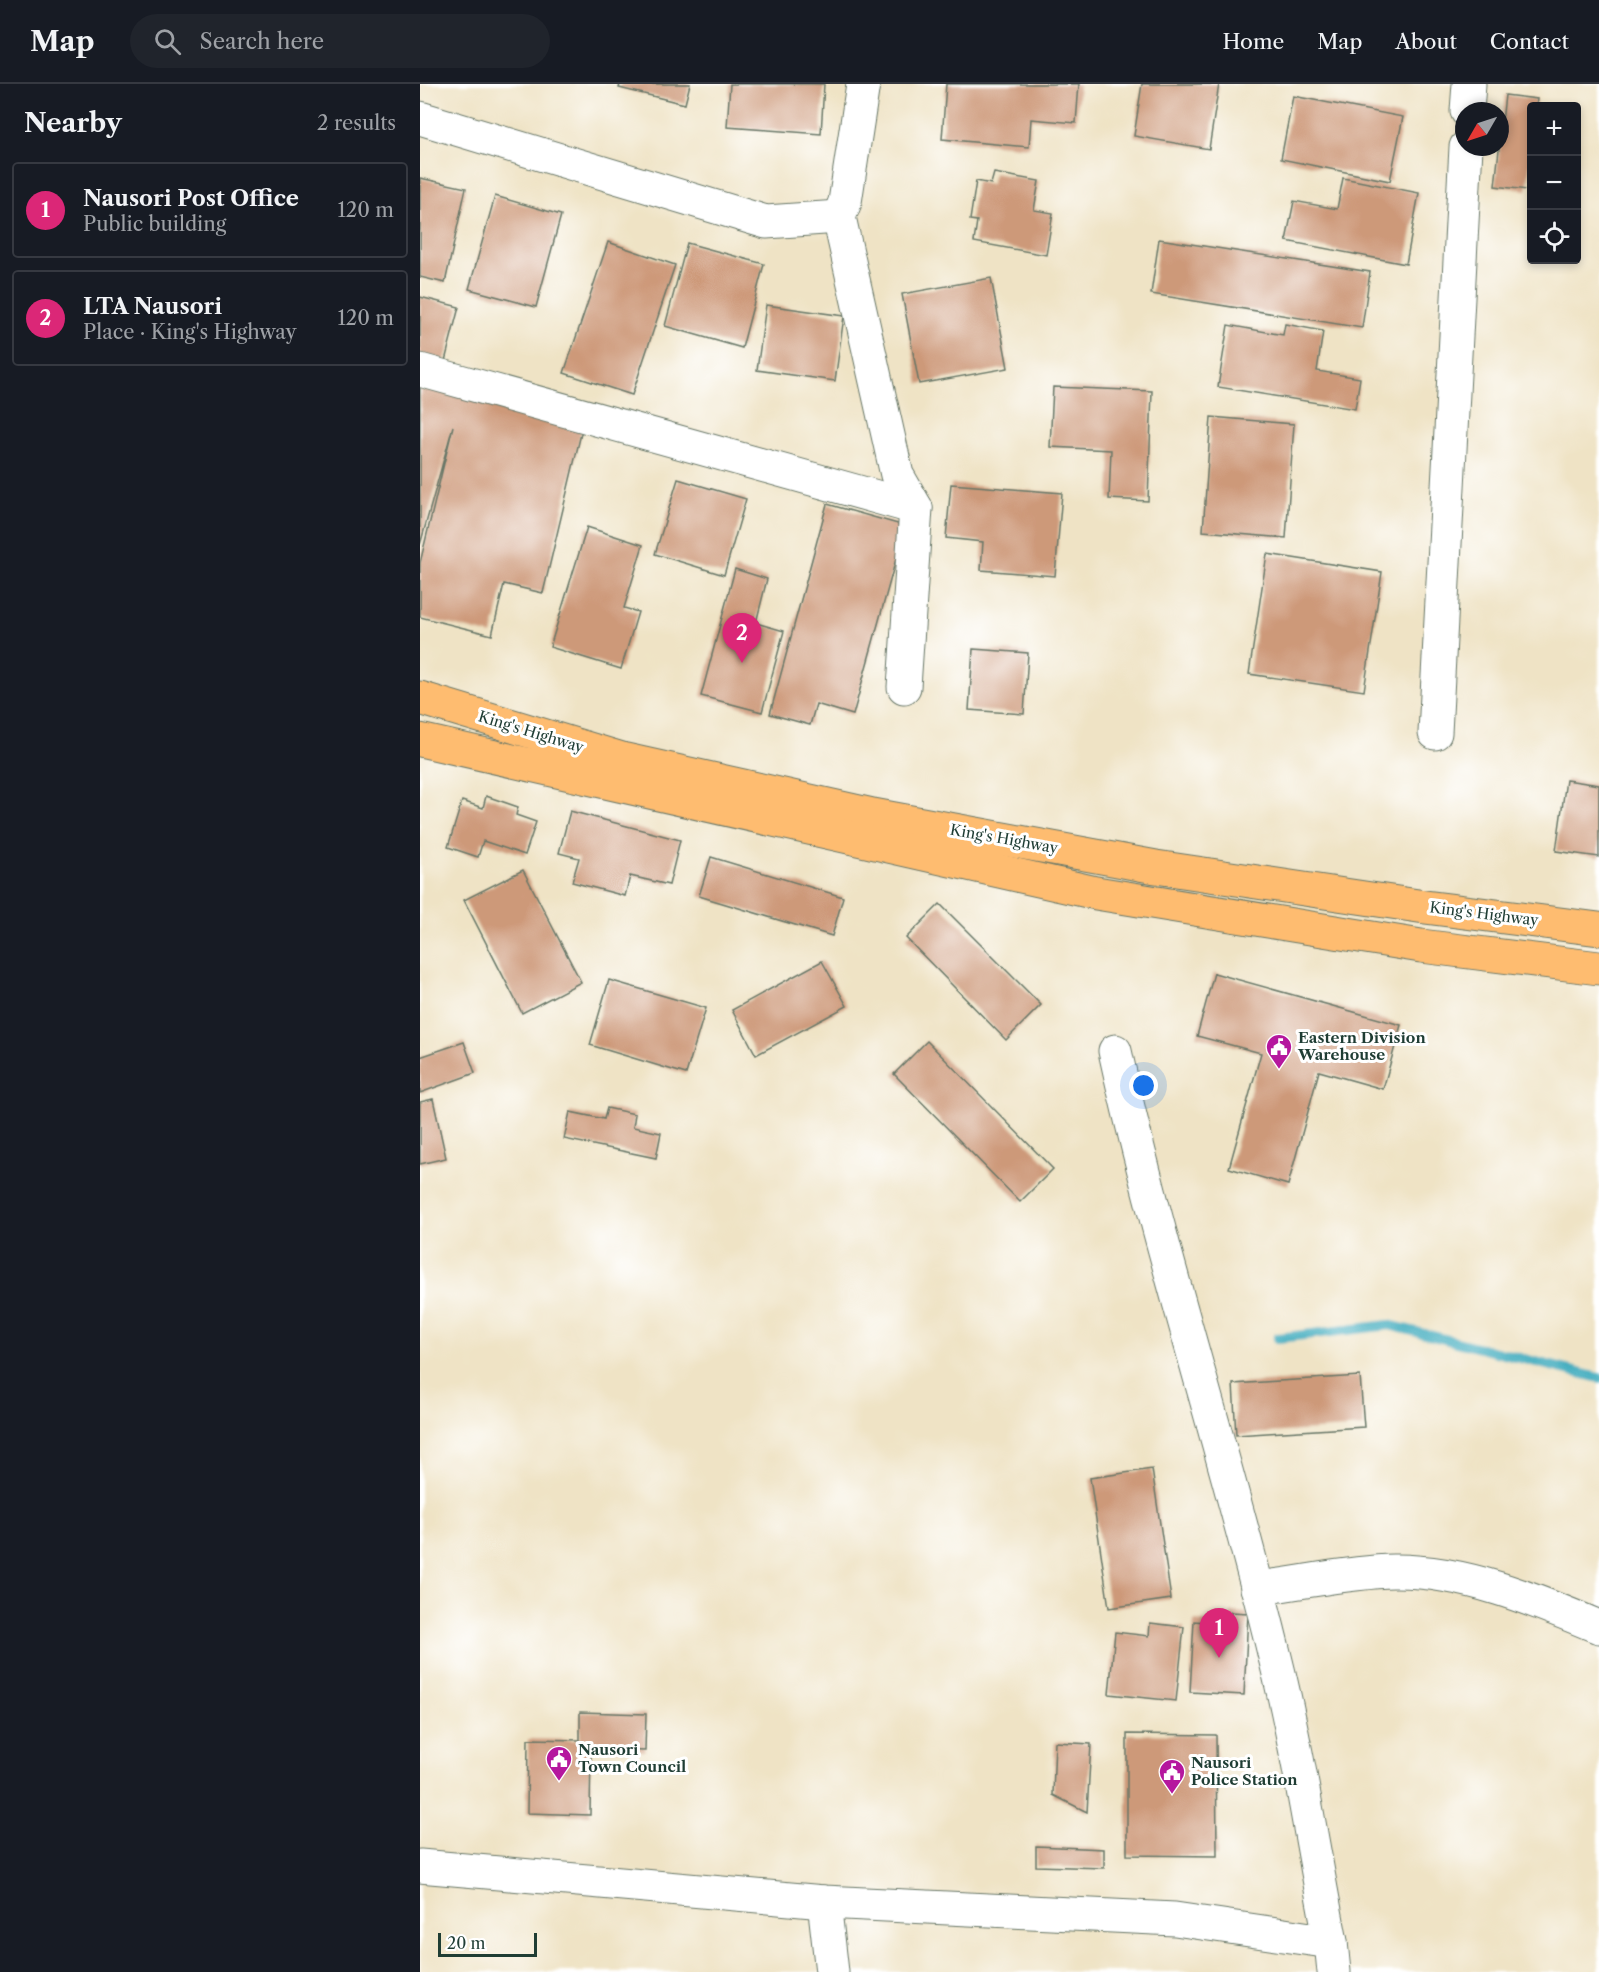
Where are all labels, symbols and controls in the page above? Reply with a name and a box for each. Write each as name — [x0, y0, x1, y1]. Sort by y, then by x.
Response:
search box — [130, 14, 550, 68]
text: Map — [30, 24, 94, 58]
icon: search — [151, 25, 184, 58]
text: Search here — [199, 28, 324, 55]
text: Home — [1223, 29, 1284, 54]
text: Map — [1317, 29, 1362, 54]
text: About — [1395, 29, 1457, 54]
text: Contact — [1490, 29, 1569, 54]
north arrow — [1455, 102, 1509, 156]
map controls — [1527, 102, 1581, 264]
button: + — [1527, 102, 1581, 156]
text: Nearby — [24, 107, 122, 139]
text: 2 results — [317, 111, 396, 135]
button: − — [1527, 156, 1581, 210]
text: Nausori Post Office — [83, 185, 299, 212]
text: 1 — [41, 198, 50, 222]
text: 120 m — [337, 198, 394, 222]
button: locate — [1527, 210, 1581, 264]
text: Public building — [83, 212, 226, 236]
text: LTA Nausori — [83, 293, 222, 320]
text: 2 — [40, 306, 51, 330]
text: 120 m — [337, 306, 394, 330]
text: Place · King's Highway — [83, 320, 297, 344]
pin: 2 — [722, 614, 762, 663]
street label: King's Highway — [476, 706, 587, 757]
street label: King's Highway — [949, 820, 1060, 857]
street label: King's Highway — [1429, 897, 1540, 930]
place label: Eastern Division Warehouse — [1297, 1028, 1426, 1064]
public building icon: Eastern Division Warehouse — [1264, 1032, 1294, 1070]
your location — [1129, 1071, 1158, 1100]
pin: 1 — [1200, 1608, 1238, 1658]
place label: Nausori Town Council — [578, 1740, 686, 1776]
public building icon: Nausori Town Council — [544, 1744, 574, 1782]
place label: Nausori Police Station — [1191, 1753, 1298, 1789]
public building icon: Nausori Police Station — [1157, 1757, 1187, 1795]
scale bar — [438, 1930, 537, 1958]
text: 20 m — [447, 1933, 486, 1953]

